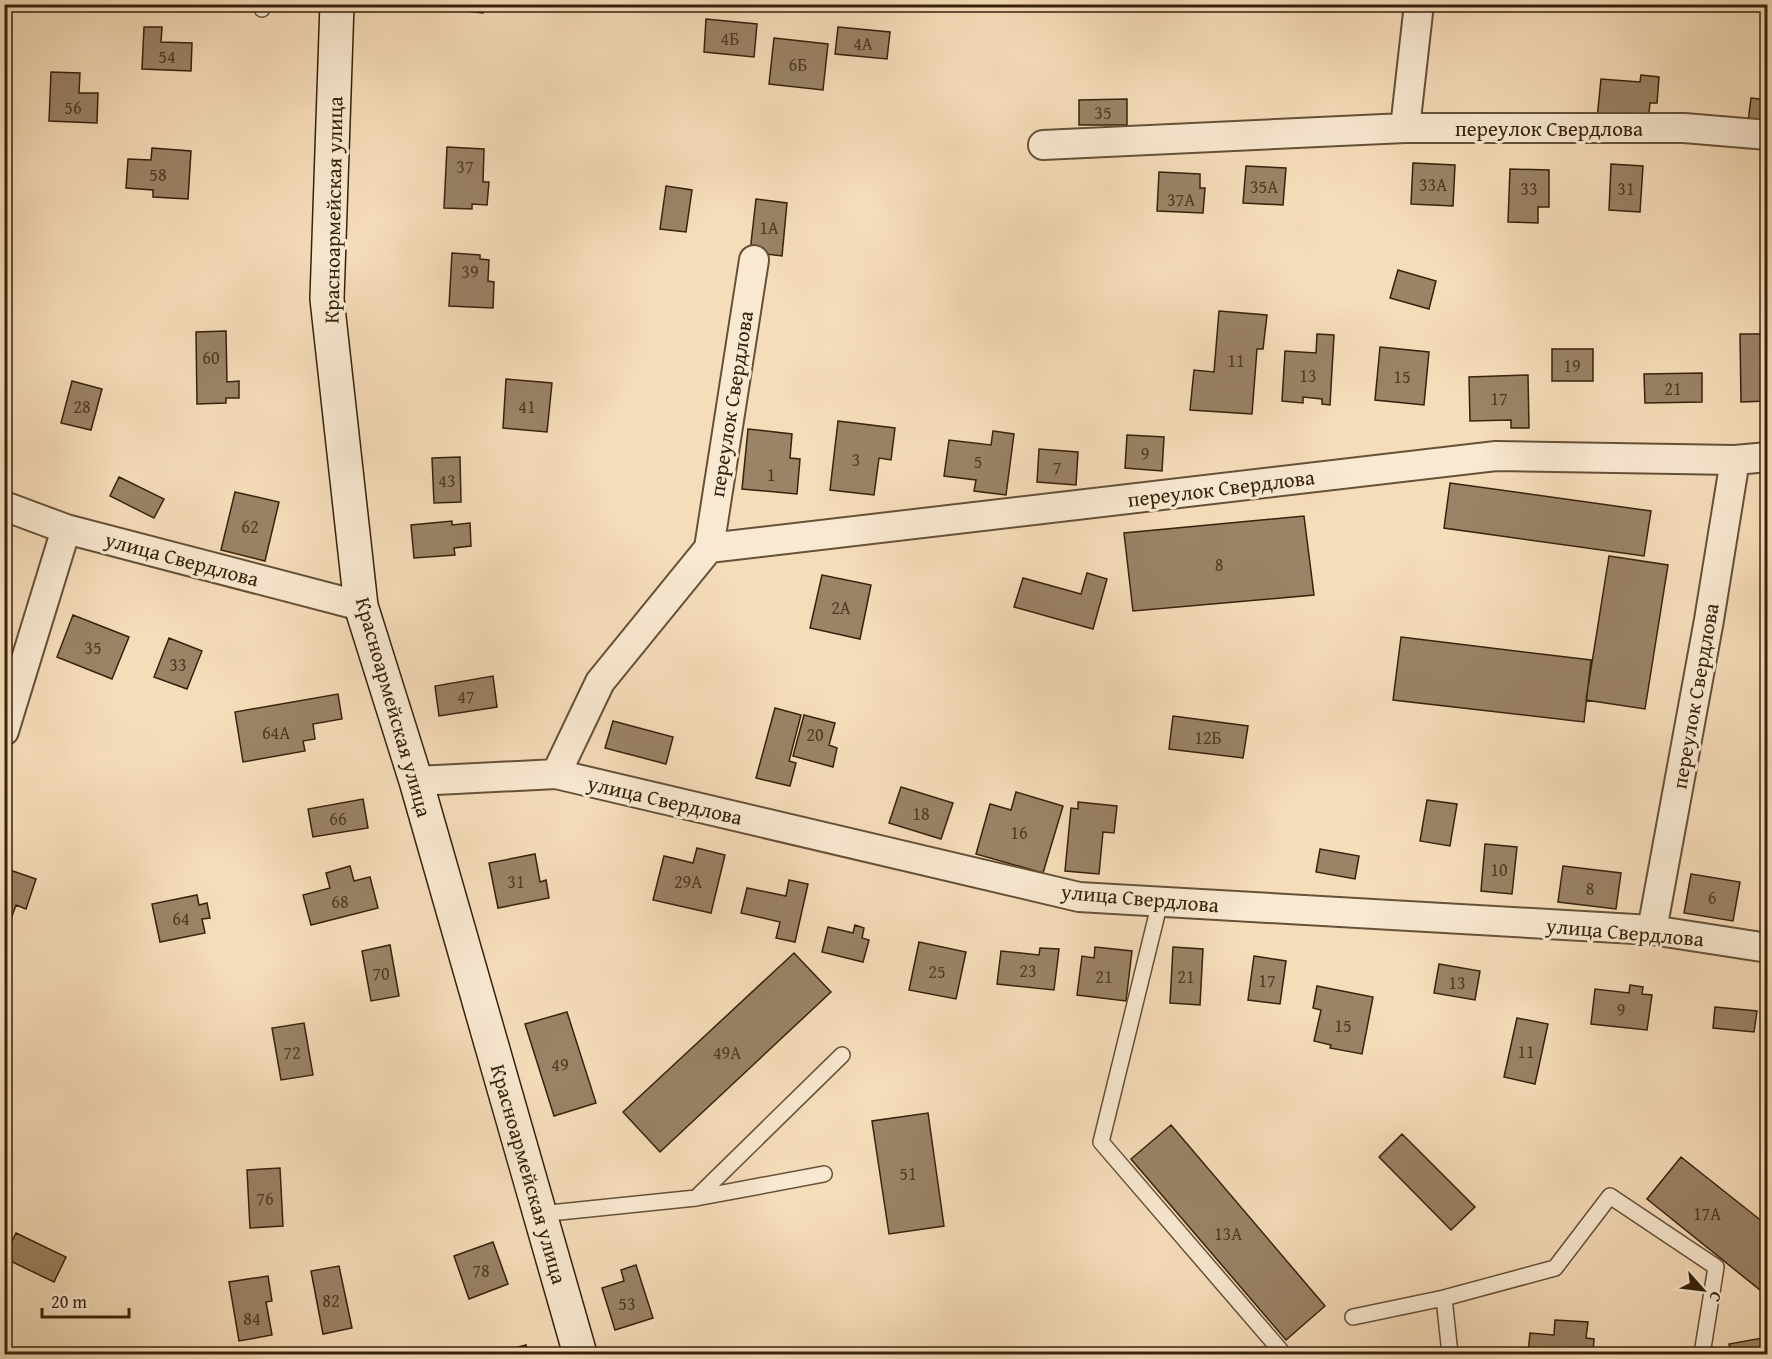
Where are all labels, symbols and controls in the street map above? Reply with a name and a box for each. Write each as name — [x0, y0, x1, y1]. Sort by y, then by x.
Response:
house number: 4Б — [721, 25, 739, 52]
house number: 4А — [853, 30, 873, 57]
house number: 54 — [158, 43, 176, 70]
house number: 6Б — [789, 51, 807, 78]
house number: 56 — [64, 94, 82, 121]
street label: Красноармейская улица — [316, 96, 350, 324]
house number: 35 — [1094, 99, 1112, 126]
street label: переулок Свердлова — [1455, 113, 1643, 144]
house number: 37 — [456, 153, 474, 180]
house number: 58 — [149, 161, 167, 188]
house number: 33А — [1419, 171, 1447, 198]
house number: 35А — [1250, 173, 1278, 200]
house number: 33 — [1520, 175, 1538, 202]
house number: 31 — [1617, 175, 1635, 202]
house number: 37А — [1167, 186, 1195, 213]
house number: 1А — [759, 214, 779, 241]
house number: 39 — [461, 258, 479, 285]
street label: переулок Свердлова — [701, 309, 761, 499]
house number: 60 — [202, 344, 220, 371]
house number: 11 — [1227, 347, 1245, 374]
house number: 19 — [1563, 352, 1581, 379]
house number: 13 — [1299, 362, 1317, 389]
house number: 15 — [1393, 363, 1411, 390]
house number: 21 — [1664, 375, 1682, 402]
house number: 17 — [1490, 385, 1508, 412]
house number: 28 — [73, 393, 91, 420]
house number: 41 — [518, 393, 536, 420]
house number: 9 — [1141, 440, 1149, 467]
house number: 3 — [852, 446, 860, 473]
house number: 5 — [974, 448, 982, 475]
house number: 7 — [1053, 454, 1061, 481]
house number: 1 — [767, 461, 775, 488]
street label: переулок Свердлова — [1126, 461, 1316, 515]
house number: 43 — [438, 467, 456, 494]
house number: 62 — [241, 513, 259, 540]
street label: улица Свердлова — [101, 523, 262, 594]
house number: 8 — [1215, 551, 1223, 578]
street label: Красноармейская улица — [348, 593, 440, 821]
house number: 2А — [831, 594, 851, 621]
street label: переулок Свердлова — [1663, 601, 1727, 791]
house number: 35 — [84, 634, 102, 661]
house number: 33 — [169, 651, 187, 678]
house number: 47 — [457, 683, 475, 710]
house number: 64А — [262, 719, 290, 746]
house number: 20 — [806, 721, 824, 748]
house number: 12Б — [1194, 724, 1222, 751]
street label: улица Свердлова — [584, 767, 746, 833]
house number: 18 — [912, 800, 930, 827]
house number: 66 — [329, 805, 347, 832]
house number: 16 — [1010, 819, 1028, 846]
house number: 10 — [1490, 856, 1508, 883]
house number: 31 — [507, 868, 525, 895]
house number: 29А — [674, 868, 702, 895]
house number: 8 — [1586, 875, 1594, 902]
street label: улица Свердлова — [1059, 876, 1220, 920]
house number: 6 — [1708, 884, 1716, 911]
house number: 68 — [331, 888, 349, 915]
house number: 64 — [172, 905, 190, 932]
street label: улица Свердлова — [1544, 910, 1705, 954]
house number: 23 — [1019, 957, 1037, 984]
house number: 25 — [928, 958, 946, 985]
house number: 70 — [372, 960, 390, 987]
house number: 21 — [1095, 963, 1113, 990]
house number: 21 — [1177, 963, 1195, 990]
house number: 17 — [1258, 967, 1276, 994]
house number: 13 — [1448, 969, 1466, 996]
house number: 9 — [1617, 996, 1625, 1023]
house number: 15 — [1334, 1012, 1352, 1039]
house number: 11 — [1517, 1038, 1535, 1065]
house number: 72 — [283, 1039, 301, 1066]
house number: 49А — [713, 1039, 741, 1066]
house number: 49 — [551, 1051, 569, 1078]
street label: Красноармейская улица — [483, 1060, 575, 1288]
house number: 51 — [899, 1160, 917, 1187]
house number: 76 — [256, 1185, 274, 1212]
house number: 17А — [1693, 1200, 1721, 1227]
house number: 13А — [1214, 1220, 1242, 1247]
house number: 78 — [472, 1257, 490, 1284]
north arrow — [1673, 1260, 1733, 1320]
scale bar — [42, 1281, 129, 1319]
house number: 82 — [322, 1287, 340, 1314]
text: С — [1704, 1287, 1729, 1307]
text: 20 m — [51, 1288, 87, 1315]
house number: 53 — [618, 1290, 636, 1317]
house number: 84 — [243, 1305, 261, 1332]

